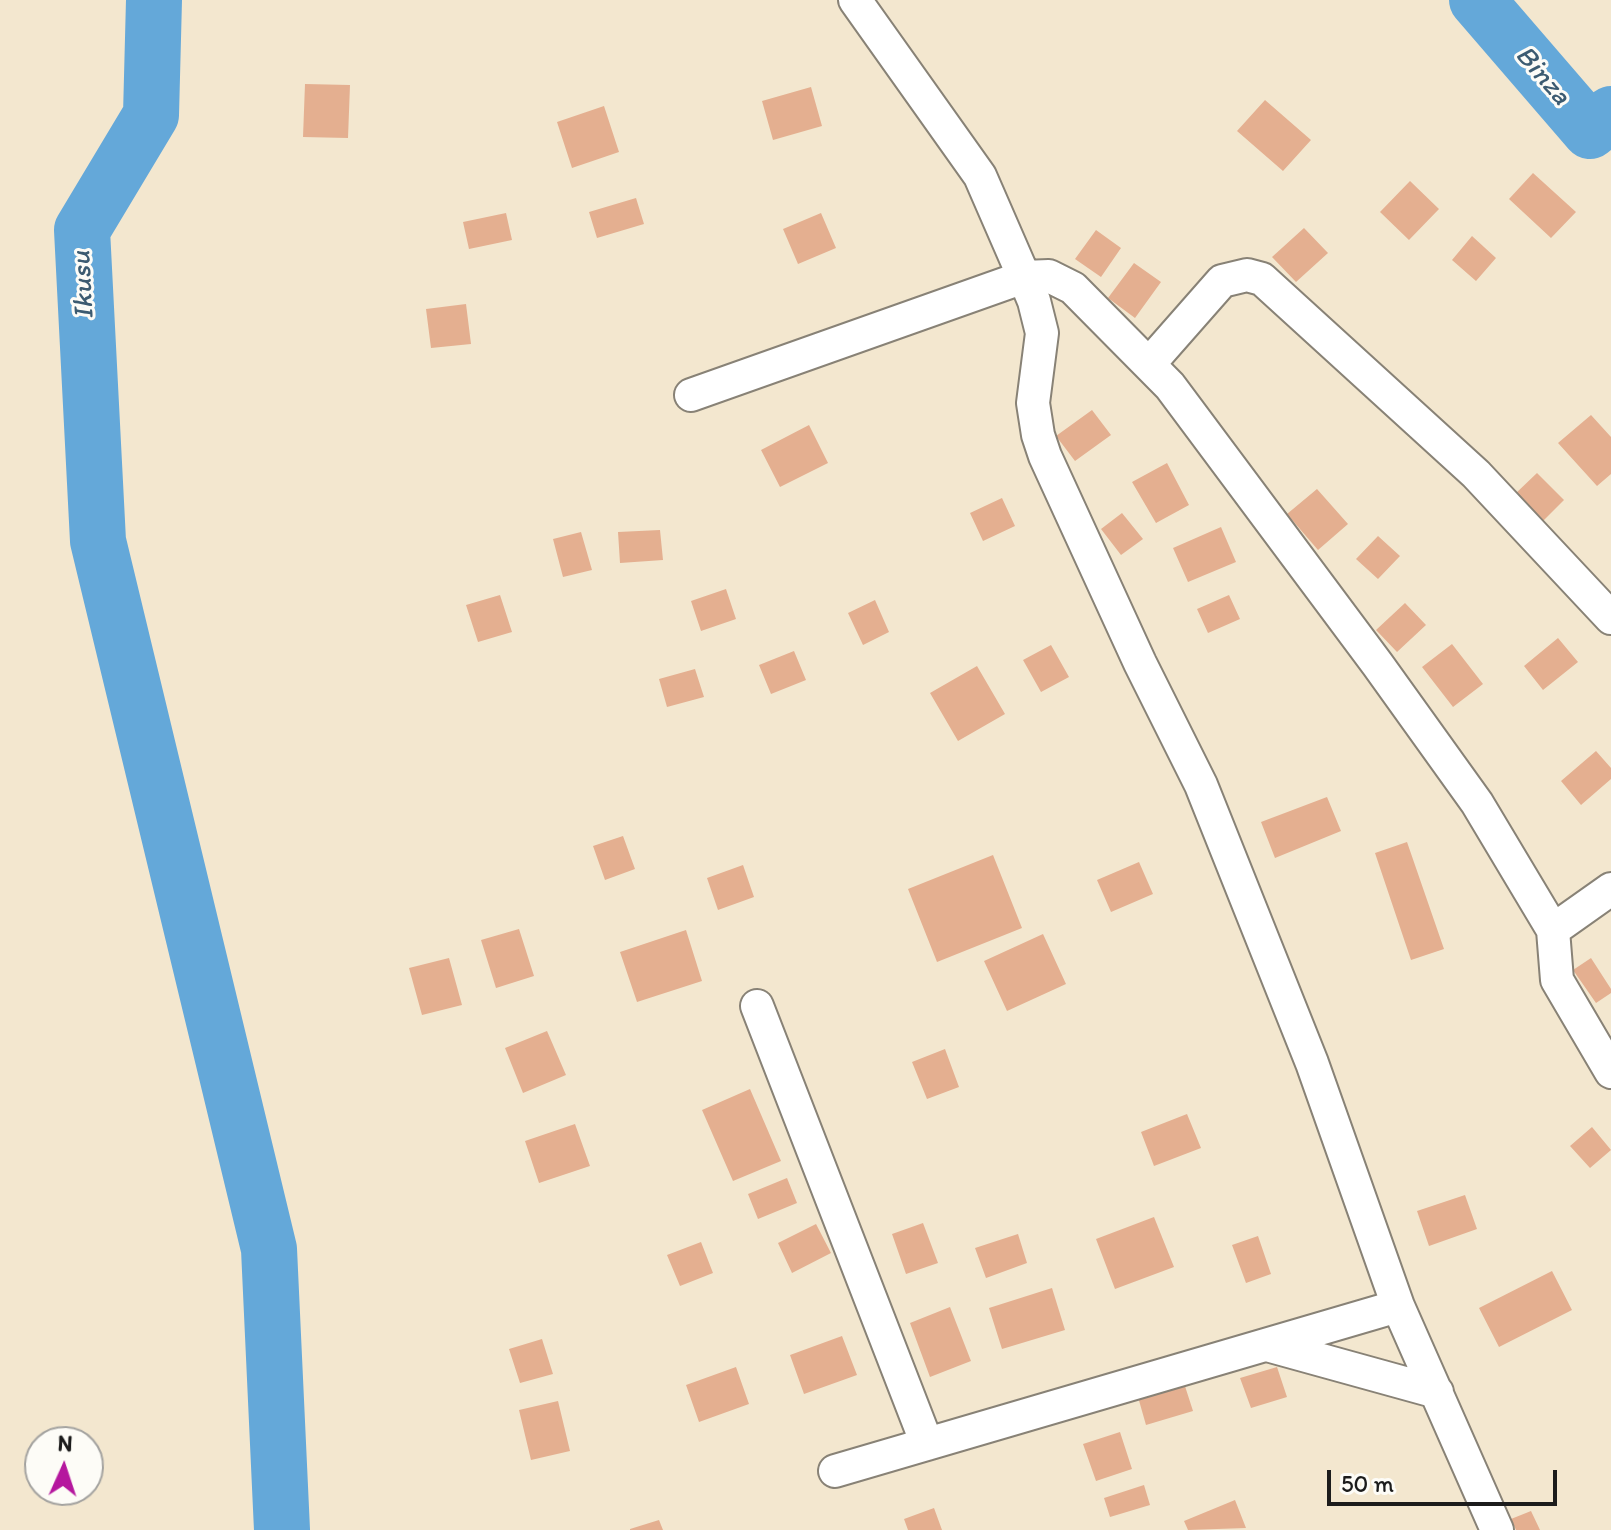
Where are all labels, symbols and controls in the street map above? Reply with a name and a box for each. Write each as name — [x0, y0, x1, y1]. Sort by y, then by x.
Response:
water label: Binza — [1507, 39, 1577, 113]
water label: Ikusu — [65, 250, 103, 320]
north arrow — [24, 1426, 104, 1506]
text: N — [57, 1430, 73, 1457]
scale bar — [1331, 1454, 1561, 1504]
text: 50 m — [1341, 1469, 1394, 1498]

